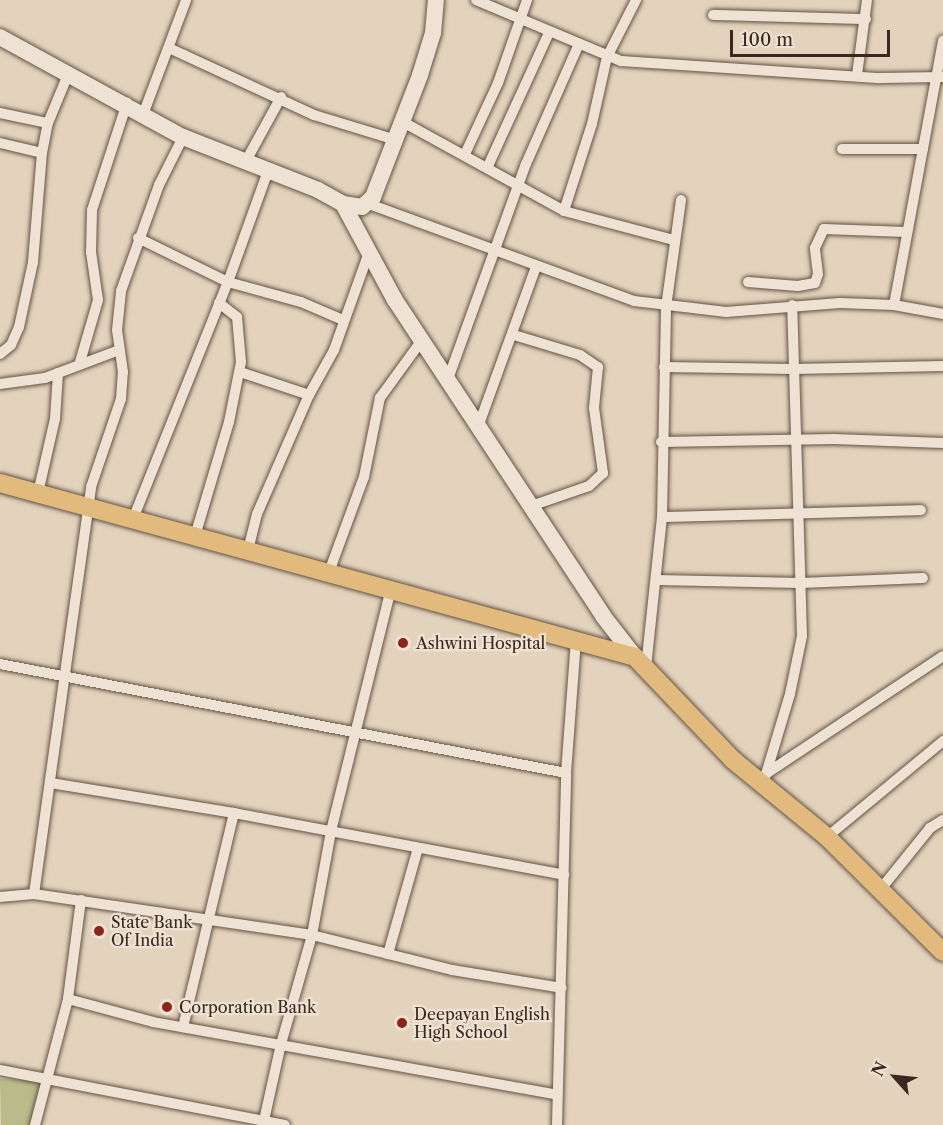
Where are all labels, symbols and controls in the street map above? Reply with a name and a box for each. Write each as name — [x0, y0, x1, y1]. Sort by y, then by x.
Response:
scale bar — [733, 18, 894, 56]
text: 100 m — [741, 29, 793, 51]
place label: Ashwini Hospital — [416, 633, 545, 653]
marker: Ashwini Hospital — [394, 634, 412, 652]
place label: State Bank Of India — [111, 912, 192, 950]
marker: State Bank Of India — [92, 924, 106, 938]
place label: Corporation Bank — [179, 997, 316, 1017]
marker: Corporation Bank — [160, 1000, 174, 1014]
place label: Deepayan English High School — [414, 1004, 550, 1042]
marker: Deepayan English High School — [395, 1016, 409, 1030]
north arrow — [865, 1047, 925, 1107]
text: N — [867, 1058, 891, 1080]

